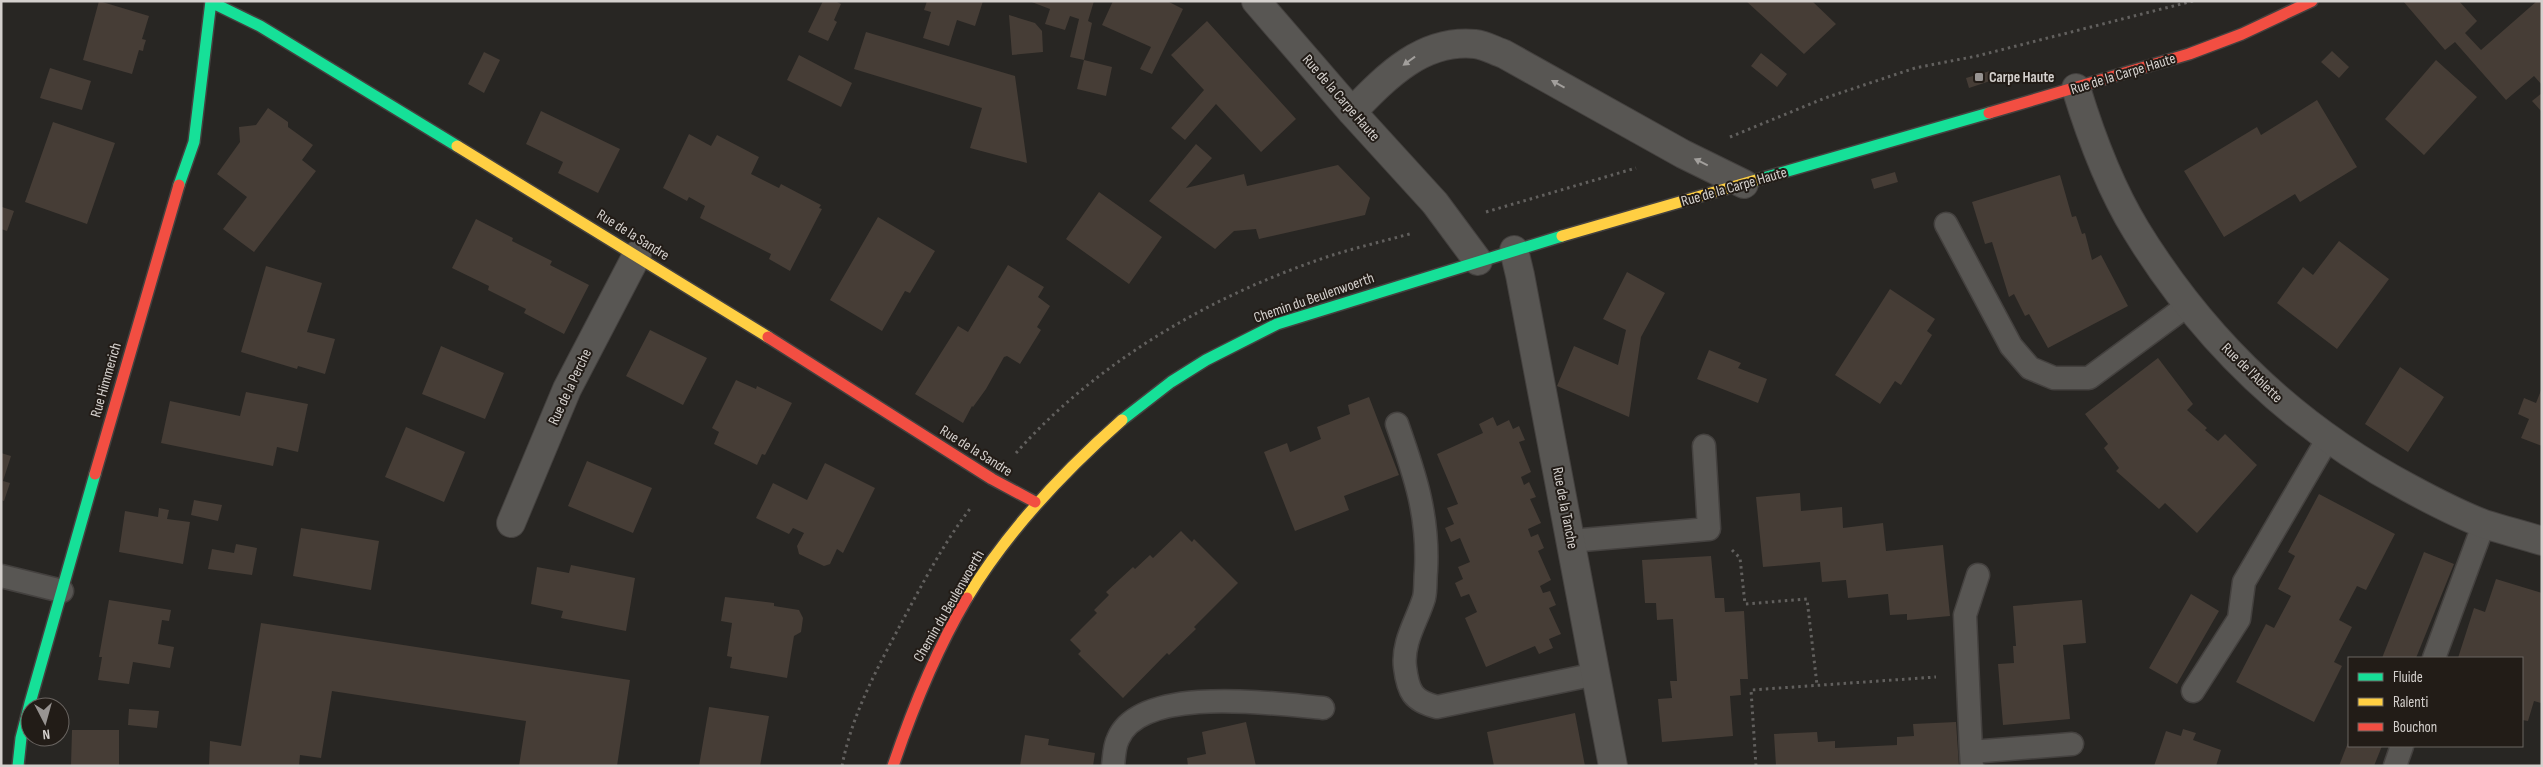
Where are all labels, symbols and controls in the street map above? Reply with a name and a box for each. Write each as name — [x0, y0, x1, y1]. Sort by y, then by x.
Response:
street label: Rue de la Carpe Haute — [2068, 49, 2178, 99]
street label: Rue de la Carpe Haute — [1298, 51, 1384, 145]
one-way arrow — [1402, 56, 1416, 66]
place label: Carpe Haute — [1989, 68, 2055, 87]
marker: Carpe Haute — [1973, 71, 1985, 83]
one-way arrow — [1551, 80, 1566, 88]
one-way arrow — [1694, 158, 1708, 166]
street label: Rue de la Carpe Haute — [1679, 163, 1789, 211]
street label: Rue de la Sandre — [593, 205, 673, 265]
street label: Chemin du Beulenwoerth — [1251, 268, 1377, 328]
street label: Rue de l'Ablette — [2217, 339, 2287, 407]
street label: Rue Himmerich — [86, 340, 126, 420]
street label: Rue de la Perche — [544, 346, 596, 428]
street label: Rue de la Sandre — [936, 421, 1016, 481]
street label: Rue de la Tanche — [1548, 465, 1582, 551]
street label: Chemin du Beulenwoerth — [909, 547, 989, 665]
legend — [2348, 657, 2523, 747]
text: Fluide — [2393, 668, 2423, 687]
text: Ralenti — [2393, 693, 2428, 712]
north arrow — [20, 697, 70, 747]
text: Bouchon — [2393, 718, 2437, 737]
text: N — [42, 726, 51, 743]

